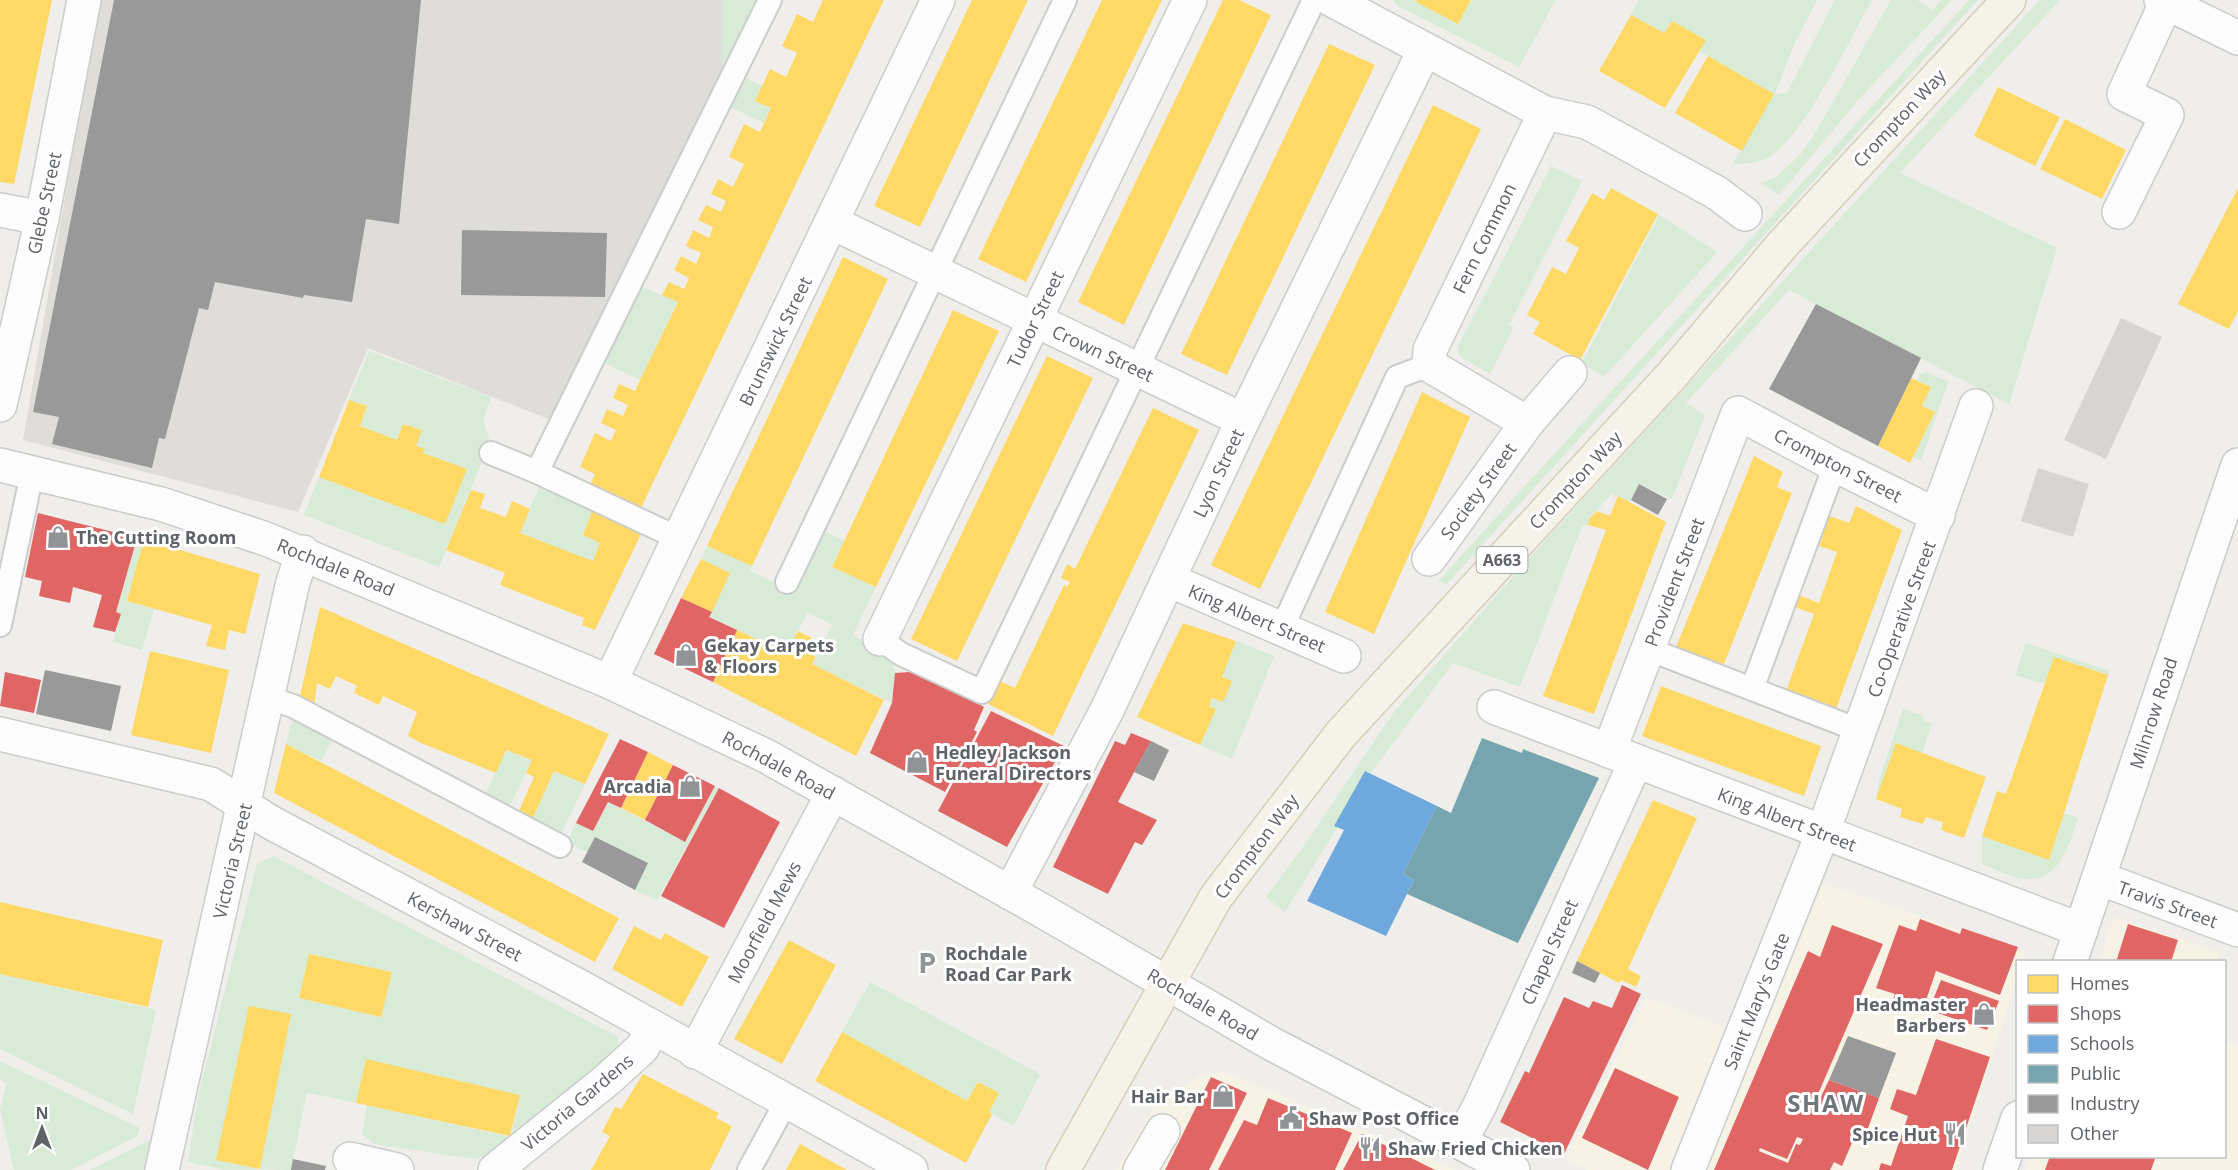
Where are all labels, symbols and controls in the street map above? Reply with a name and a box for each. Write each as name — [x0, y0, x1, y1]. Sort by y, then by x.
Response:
street label: Crompton Way — [1847, 63, 1951, 172]
street label: Glebe Street — [21, 150, 67, 256]
street label: Fern Common — [1447, 179, 1521, 297]
street label: Tudor Street — [1001, 267, 1069, 371]
street label: Brunswick Street — [733, 272, 817, 410]
street label: Crown Street — [1048, 319, 1158, 387]
street label: Crompton Street — [1770, 422, 1906, 508]
street label: Lyon Street — [1187, 425, 1249, 521]
street label: Crompton Way — [1523, 425, 1627, 534]
street label: Society Street — [1435, 438, 1521, 544]
street label: Provident Street — [1638, 514, 1710, 650]
shop icon: The Cutting Room — [45, 524, 71, 550]
place label: The Cutting Room — [76, 525, 237, 549]
street label: Rochdale Road — [274, 532, 398, 602]
street label: Co-Operative Street — [1861, 537, 1941, 701]
road number: A663 — [1476, 547, 1528, 573]
street label: King Albert Street — [1185, 578, 1329, 658]
place label: Gekay Carpets & Floors — [704, 633, 834, 678]
shop icon: Gekay Carpets & Floors — [673, 642, 699, 668]
street label: Milnrow Road — [2124, 654, 2182, 772]
street label: Rochdale Road — [718, 725, 840, 805]
place label: Hedley Jackson Funeral Directors — [935, 740, 1091, 785]
shop icon: Hedley Jackson Funeral Directors — [904, 749, 930, 775]
shop icon: Arcadia — [677, 773, 703, 799]
place label: Arcadia — [604, 774, 672, 798]
street label: King Albert Street — [1714, 781, 1860, 857]
street label: Crompton Way — [1209, 788, 1304, 903]
street label: Victoria Street — [207, 801, 257, 921]
street label: Moorfield Mews — [722, 857, 806, 987]
street label: Travis Street — [2115, 875, 2221, 933]
street label: Kershaw Street — [403, 886, 527, 966]
street label: Chapel Street — [1515, 896, 1583, 1008]
street label: Saint Mary's Gate — [1718, 929, 1794, 1073]
place label: Rochdale Road Car Park — [945, 941, 1073, 986]
parking icon: Rochdale Road Car Park — [914, 950, 940, 976]
legend — [2016, 960, 2226, 1158]
street label: Rochdale Road — [1143, 962, 1263, 1046]
text: Homes — [2070, 971, 2129, 995]
place label: Headmaster Barbers — [1855, 992, 1966, 1037]
shop icon: Headmaster Barbers — [1971, 1001, 1997, 1027]
text: Shops — [2070, 1001, 2121, 1025]
text: Schools — [2070, 1031, 2134, 1055]
street label: Victoria Gardens — [516, 1048, 638, 1156]
text: Public — [2070, 1061, 2121, 1085]
shop icon: Hair Bar — [1210, 1083, 1236, 1109]
place label: Hair Bar — [1131, 1084, 1205, 1108]
district label: SHAW — [1787, 1086, 1865, 1119]
text: Industry — [2070, 1091, 2140, 1115]
north arrow — [12, 1098, 72, 1158]
text: N — [35, 1102, 49, 1124]
public building icon: Shaw Post Office — [1278, 1105, 1304, 1131]
place label: Shaw Post Office — [1309, 1106, 1459, 1130]
restaurant icon: Spice Hut — [1942, 1121, 1968, 1147]
text: Other — [2070, 1121, 2120, 1145]
place label: Spice Hut — [1852, 1122, 1937, 1146]
restaurant icon: Shaw Fried Chicken — [1357, 1135, 1383, 1161]
place label: Shaw Fried Chicken — [1388, 1136, 1563, 1160]

